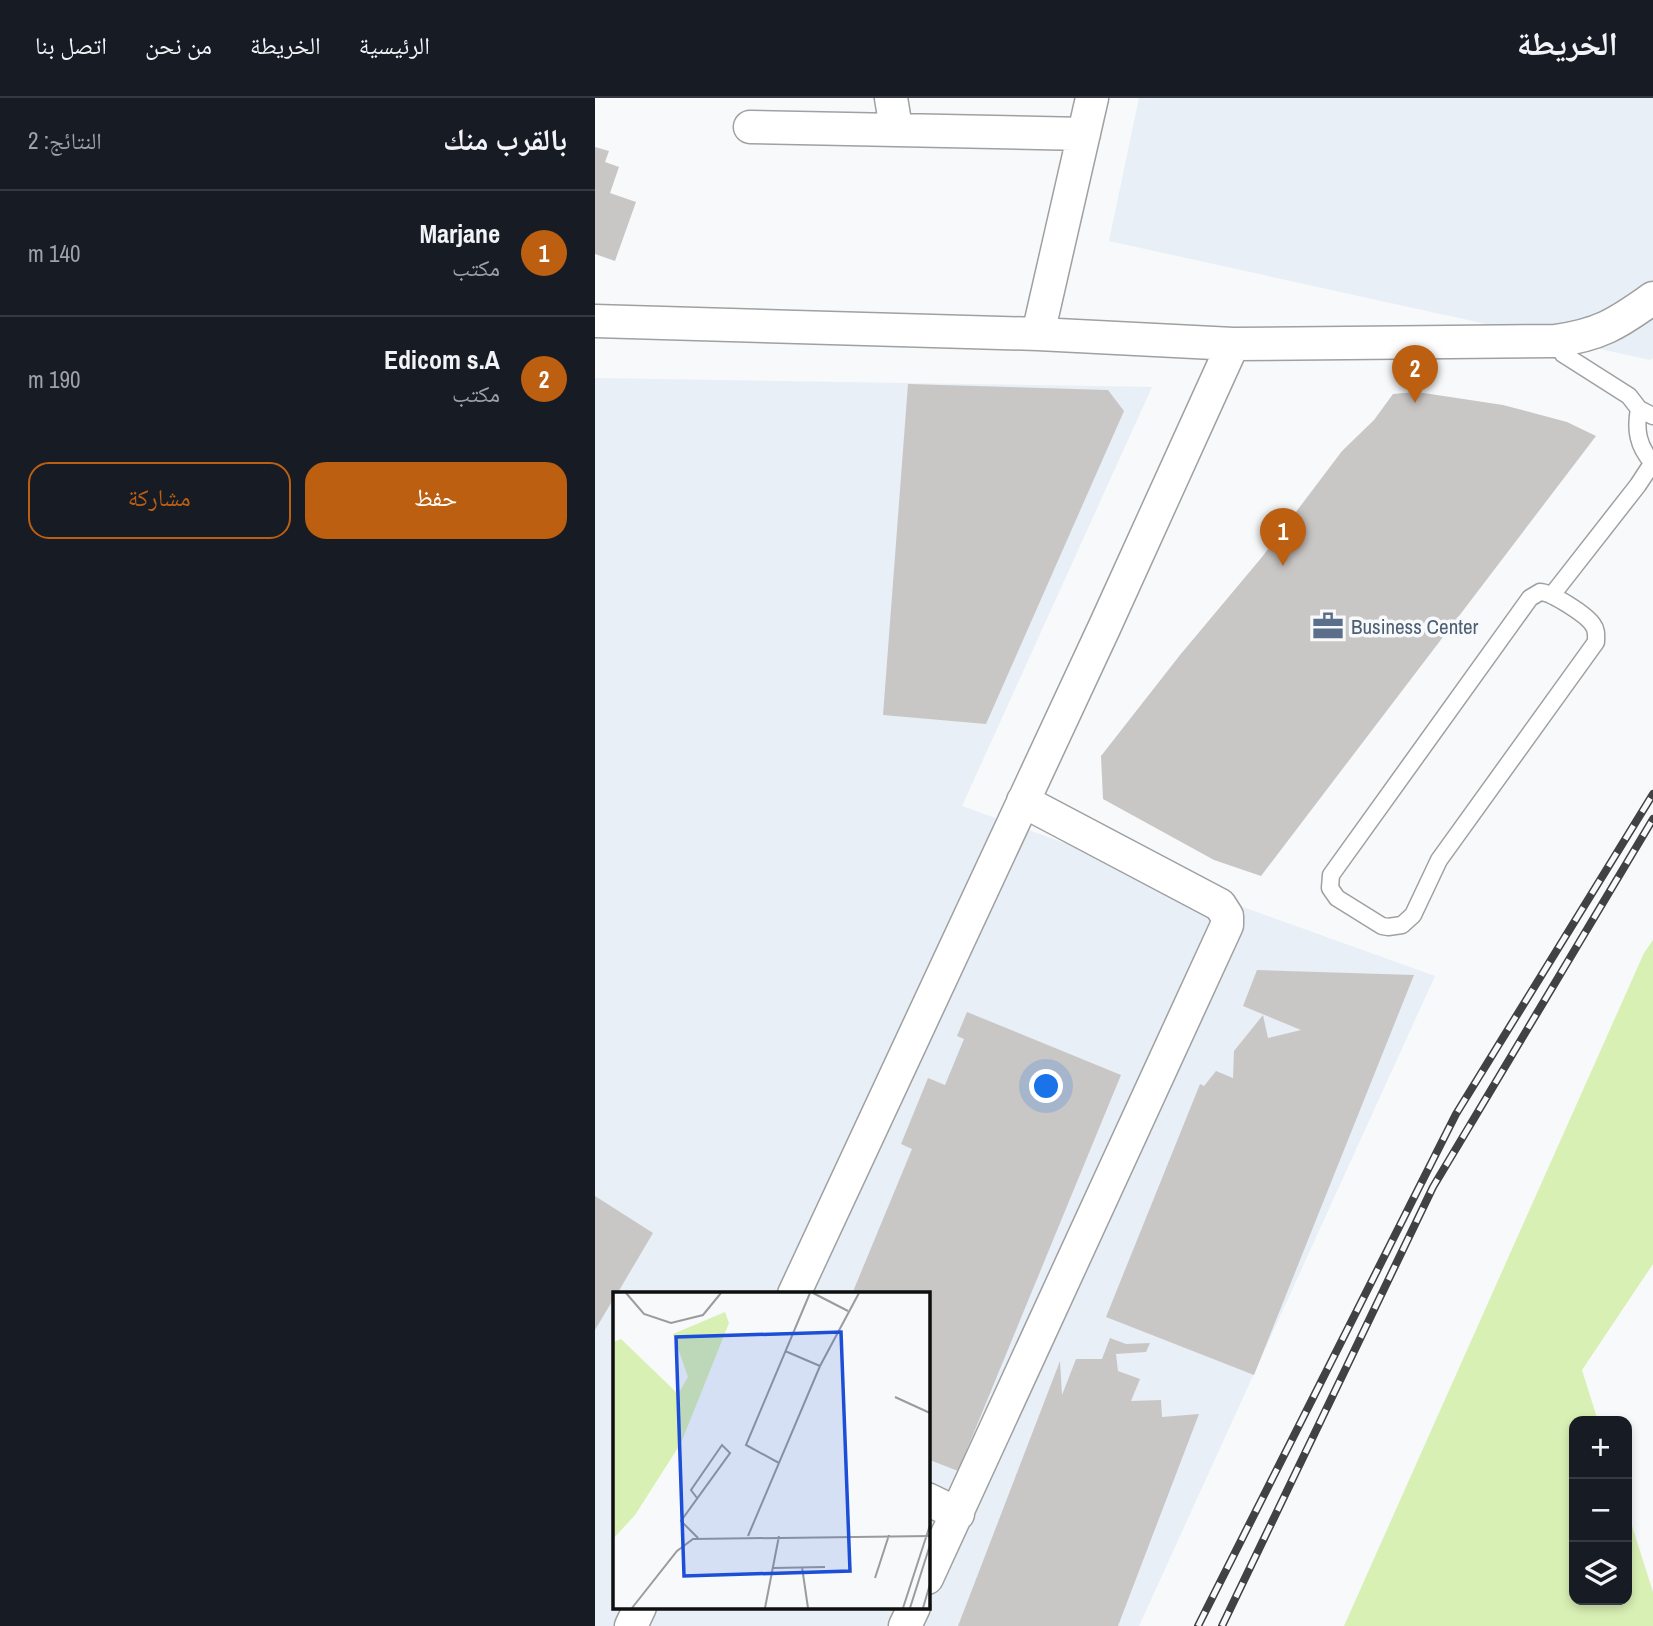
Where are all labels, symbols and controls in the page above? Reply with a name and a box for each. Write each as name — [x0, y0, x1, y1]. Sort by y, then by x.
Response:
text: الخريطة — [1517, 21, 1618, 65]
text: اتصل بنا — [35, 29, 107, 61]
text: من نحن — [145, 29, 212, 61]
text: الخريطة — [250, 29, 321, 61]
text: الرئيسية — [359, 29, 430, 61]
text: بالقرب منك — [443, 119, 567, 159]
text: النتائج: 2 — [28, 125, 102, 156]
text: Marjane — [419, 216, 500, 251]
text: 140 m — [28, 238, 80, 269]
text: 1 — [539, 238, 549, 269]
text: مكتب — [452, 252, 500, 283]
text: Edicom s.A — [384, 342, 500, 377]
pin: 2 — [1392, 345, 1438, 403]
text: 190 m — [28, 364, 80, 395]
text: 2 — [539, 364, 549, 395]
text: مكتب — [452, 378, 500, 409]
button: مشاركة — [28, 462, 291, 539]
button: حفظ — [305, 462, 567, 539]
pin: 1 — [1260, 508, 1306, 566]
office icon: Business Center — [1311, 609, 1345, 643]
place label: Business Center — [1351, 612, 1479, 641]
your location — [1029, 1069, 1063, 1103]
inset map — [613, 1292, 929, 1608]
map controls — [1569, 1416, 1632, 1605]
button: + — [1569, 1416, 1632, 1479]
button: − — [1569, 1479, 1632, 1542]
button: layers — [1569, 1542, 1632, 1605]

